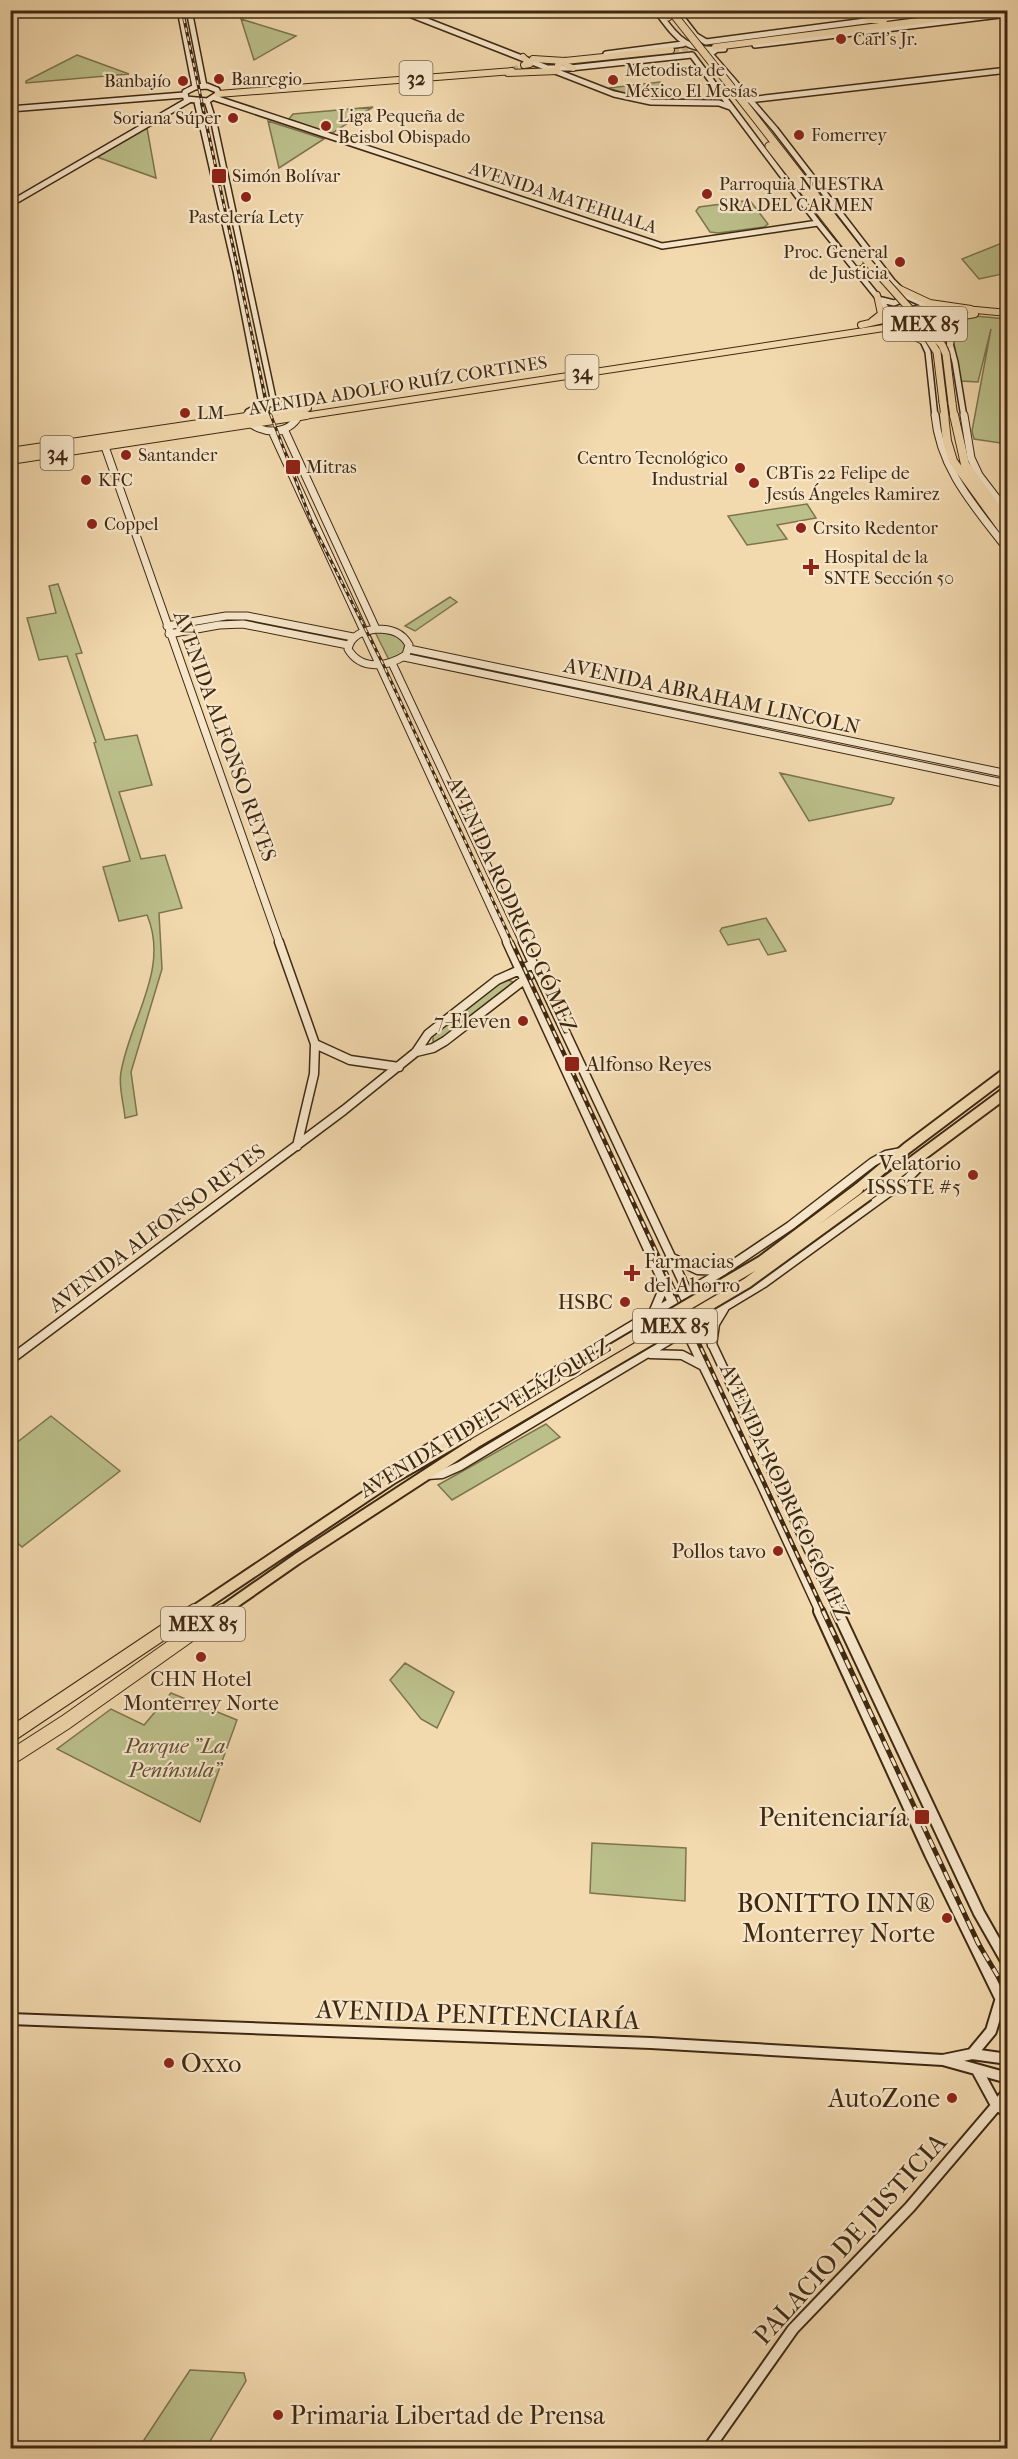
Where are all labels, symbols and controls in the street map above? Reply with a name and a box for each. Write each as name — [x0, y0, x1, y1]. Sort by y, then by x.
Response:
place label: Carl's Jr. — [853, 29, 917, 50]
marker: Carl's Jr. — [834, 32, 848, 46]
place label: Metodista de México El Mesías — [625, 60, 758, 102]
road number: 32 — [400, 61, 432, 95]
place label: Banregio — [231, 69, 302, 90]
place label: Banbajío — [104, 71, 171, 92]
marker: Banregio — [212, 72, 226, 86]
marker: Metodista de México El Mesías — [606, 73, 620, 87]
marker: Banbajío — [176, 74, 190, 88]
place label: Liga Pequeña de Beisbol Obispado — [338, 106, 470, 148]
place label: Soriana Súper — [113, 108, 221, 129]
marker: Soriana Súper — [226, 111, 240, 125]
marker: Liga Pequeña de Beisbol Obispado — [319, 119, 333, 133]
place label: Fomerrey — [811, 125, 888, 146]
marker: Fomerrey — [792, 128, 806, 142]
street label: AVENIDA MATEHUALA — [465, 157, 660, 238]
place label: Simón Bolívar — [232, 166, 341, 187]
marker: Simón Bolívar — [210, 167, 228, 185]
place label: Parroquia NUESTRA SRA DEL CARMEN — [719, 174, 884, 216]
marker: Parroquia NUESTRA SRA DEL CARMEN — [700, 187, 714, 201]
marker: Pastelería Lety — [239, 190, 253, 204]
place label: Pastelería Lety — [188, 207, 305, 228]
place label: Proc. General de Justicia — [783, 242, 889, 284]
marker: Proc. General de Justicia — [893, 255, 907, 269]
road number: MEX 85 — [883, 307, 967, 341]
street label: AVENIDA ADOLFO RUÍZ CORTINES — [246, 351, 549, 420]
road number: 34 — [566, 355, 598, 389]
place label: LM — [197, 403, 224, 424]
marker: LM — [178, 406, 192, 420]
road number: 34 — [40, 436, 74, 470]
place label: Santander — [138, 445, 218, 466]
marker: Santander — [119, 448, 133, 462]
place label: Centro Tecnológico Industrial — [577, 448, 728, 490]
place label: Mitras — [306, 457, 357, 478]
marker: Mitras — [284, 458, 302, 476]
marker: Centro Tecnológico Industrial — [733, 461, 747, 475]
place label: CBTis 22 Felipe de Jesús Ángeles Ramirez — [764, 463, 940, 505]
place label: KFC — [98, 470, 133, 491]
marker: KFC — [79, 473, 93, 487]
marker: CBTis 22 Felipe de Jesús Ángeles Ramirez — [747, 476, 761, 490]
place label: Coppel — [104, 514, 159, 535]
marker: Coppel — [85, 517, 99, 531]
place label: Crsito Redentor — [813, 518, 938, 539]
marker: Crsito Redentor — [794, 521, 808, 535]
place label: Hospital de la SNTE Sección 50 — [824, 547, 954, 589]
marker: Hospital de la SNTE Sección 50 — [802, 558, 820, 576]
street label: AVENIDA ALFONSO REYES — [168, 607, 282, 864]
street label: AVENIDA ABRAHAM LINCOLN — [561, 653, 862, 739]
street label: AVENIDA RODRIGO GÓMEZ — [442, 772, 583, 1037]
place label: 7-Eleven — [434, 1009, 511, 1033]
marker: 7-Eleven — [516, 1014, 530, 1028]
place label: Alfonso Reyes — [585, 1052, 712, 1076]
marker: Alfonso Reyes — [563, 1055, 581, 1073]
street label: AVENIDA ALFONSO REYES — [43, 1139, 270, 1318]
place label: Velatorio ISSSTE #5 — [866, 1151, 961, 1199]
marker: Velatorio ISSSTE #5 — [966, 1168, 980, 1182]
place label: Farmacias del Ahorro — [644, 1249, 740, 1297]
marker: Farmacias del Ahorro — [625, 1266, 639, 1280]
place label: HSBC — [558, 1290, 613, 1314]
marker: HSBC — [618, 1295, 632, 1309]
road number: MEX 85 — [633, 1309, 717, 1343]
street label: AVENIDA FIDEL VELÁZQUEZ — [354, 1333, 615, 1503]
street label: AVENIDA RODRIGO GÓMEZ — [715, 1359, 856, 1624]
place label: Pollos tavo — [671, 1539, 766, 1563]
marker: Pollos tavo — [771, 1544, 785, 1558]
road number: MEX 85 — [161, 1607, 245, 1641]
marker: CHN Hotel Monterrey Norte — [194, 1650, 208, 1664]
place label: CHN Hotel Monterrey Norte — [123, 1667, 279, 1715]
park label: Parque "La Península" — [124, 1734, 225, 1782]
place label: Penitenciaría — [758, 1802, 909, 1833]
marker: Penitenciaría — [913, 1808, 931, 1826]
place label: BONITTO INN® Monterrey Norte — [737, 1888, 935, 1949]
marker: BONITTO INN® Monterrey Norte — [940, 1911, 954, 1925]
street label: AVENIDA PENITENCIARÍA — [315, 1993, 642, 2036]
place label: Oxxo — [181, 2048, 241, 2079]
marker: Oxxo — [162, 2056, 176, 2070]
place label: AutoZone — [827, 2083, 940, 2114]
marker: AutoZone — [945, 2091, 959, 2105]
street label: PALACIO DE JUSTICIA — [747, 2126, 954, 2351]
place label: Primaria Libertad de Prensa — [290, 2400, 606, 2431]
marker: Primaria Libertad de Prensa — [271, 2408, 285, 2422]

